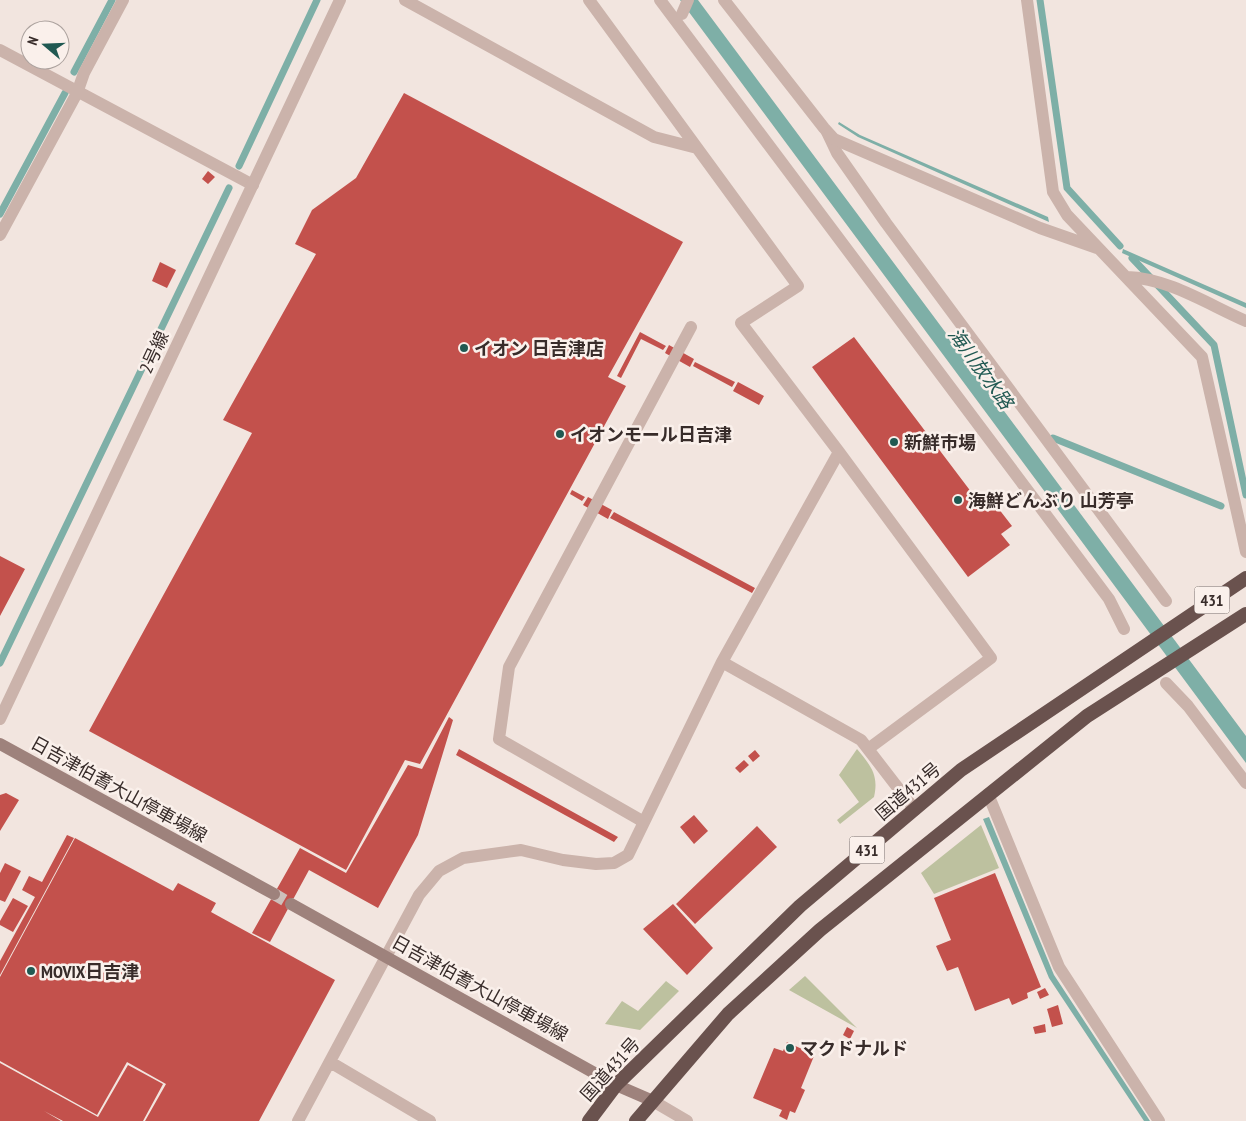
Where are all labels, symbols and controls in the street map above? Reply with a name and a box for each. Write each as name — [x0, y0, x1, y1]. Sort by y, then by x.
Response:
north arrow — [20, 20, 70, 70]
text: N — [23, 34, 42, 47]
water label: 海川放水路 — [943, 323, 1020, 415]
street label: 2号線 — [134, 327, 174, 377]
place label: イオン 日吉津店 — [474, 337, 604, 360]
marker: イオン 日吉津店 — [458, 342, 470, 354]
place label: イオンモール日吉津 — [570, 423, 732, 446]
marker: イオンモール日吉津 — [554, 428, 566, 440]
place label: 新鮮市場 — [904, 431, 976, 454]
marker: 新鮮市場 — [888, 436, 900, 448]
place label: 海鮮どんぶり 山芳亭 — [968, 489, 1134, 512]
marker: 海鮮どんぶり 山芳亭 — [952, 494, 964, 506]
road number: 431 — [1194, 586, 1230, 614]
street label: 日吉津伯耆大山停車場線 — [27, 731, 211, 847]
street label: 国道431号 — [871, 757, 945, 825]
road number: 431 — [850, 836, 884, 864]
street label: 日吉津伯耆大山停車場線 — [388, 930, 572, 1046]
place label: MOVIX日吉津 — [41, 960, 139, 983]
marker: MOVIX日吉津 — [25, 965, 37, 977]
street label: 国道431号 — [575, 1032, 645, 1106]
place label: マクドナルド — [800, 1037, 908, 1060]
marker: マクドナルド — [784, 1042, 796, 1054]

